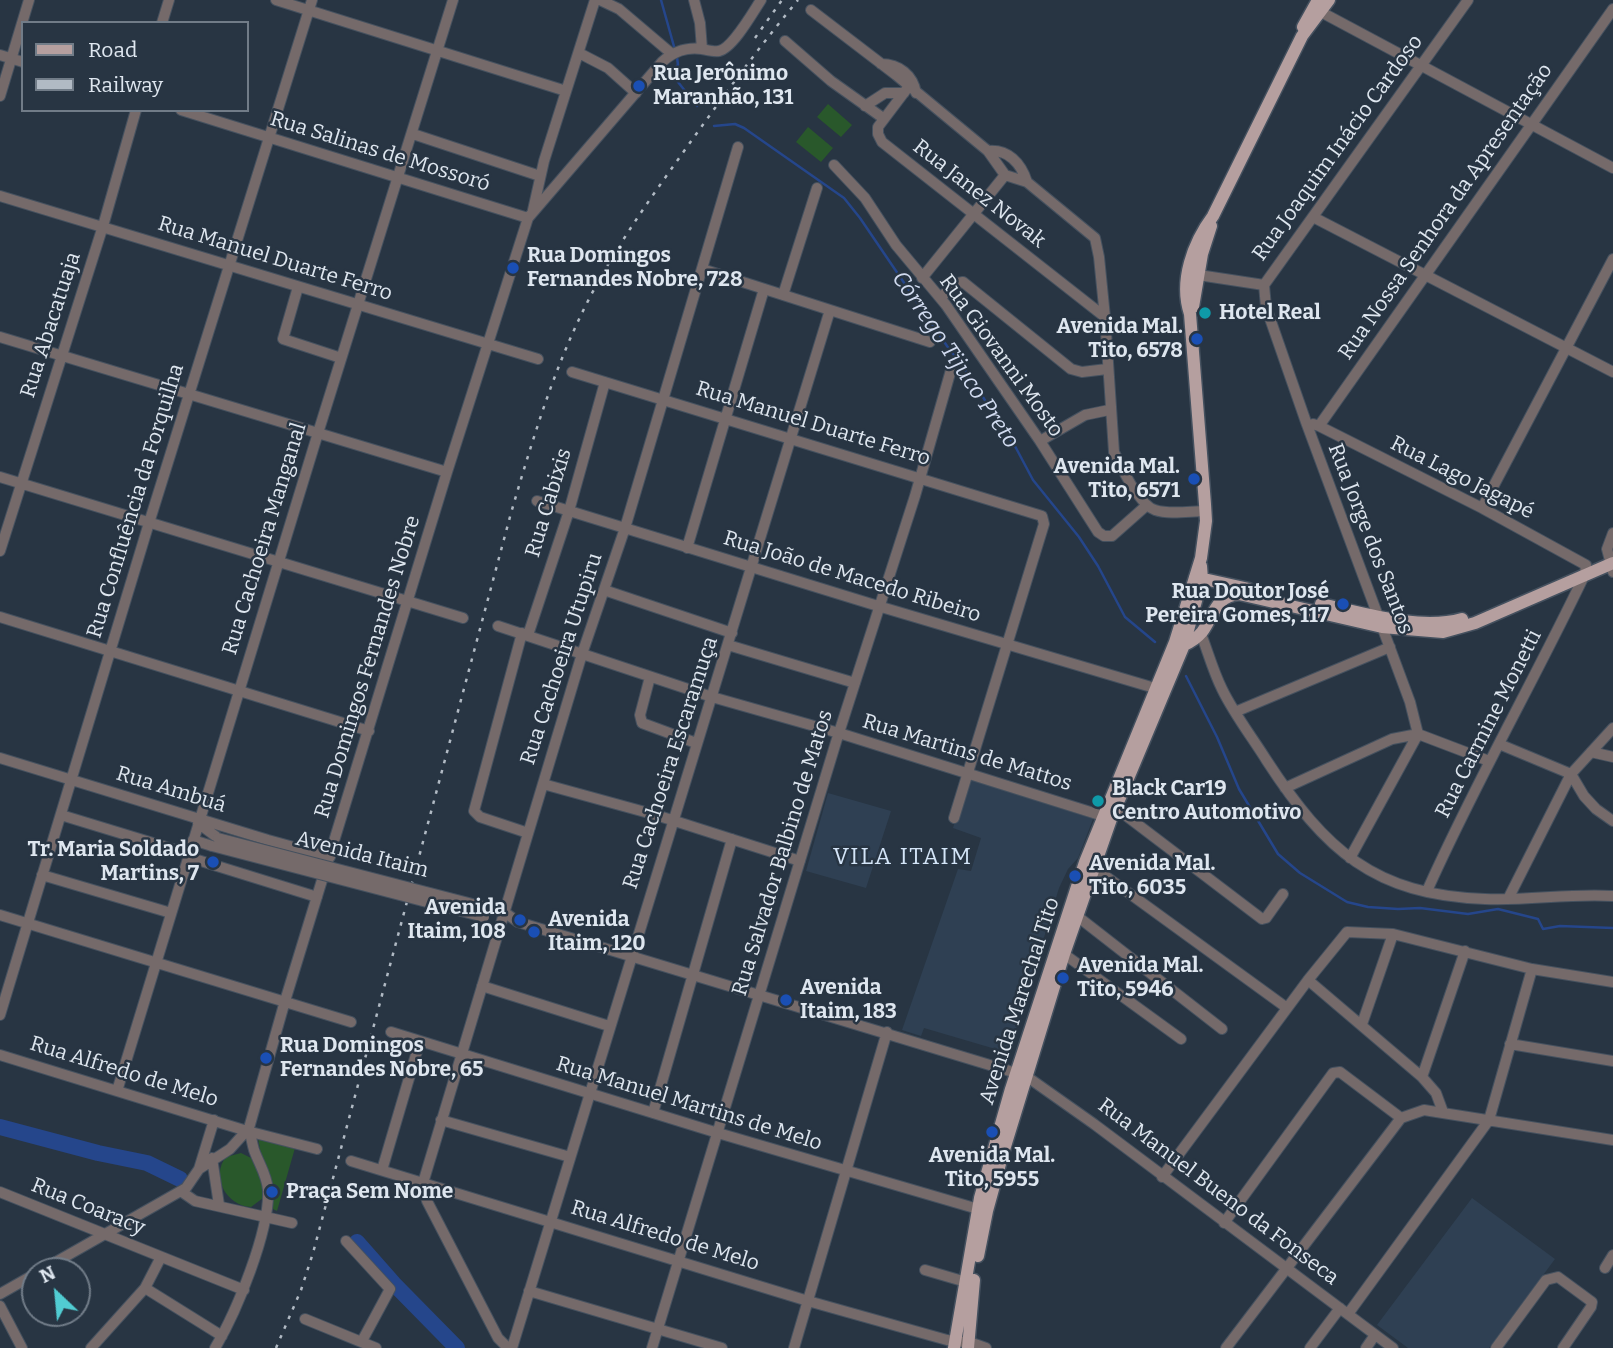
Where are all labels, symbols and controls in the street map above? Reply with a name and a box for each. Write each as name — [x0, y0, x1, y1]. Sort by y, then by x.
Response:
legend — [21, 21, 248, 112]
street label: Rua Joaquim Inácio Cardoso — [1247, 30, 1429, 266]
text: Road — [88, 37, 137, 63]
street label: Rua Nossa Senhora da Apresentação — [1334, 59, 1558, 365]
place label: Rua Jerônimo Maranhão, 131 — [653, 61, 793, 111]
text: Railway — [88, 72, 163, 98]
marker: Rua Jerônimo Maranhão, 131 — [631, 78, 647, 94]
street label: Rua Salinas de Mossoró — [267, 107, 493, 197]
street label: Rua Janez Novak — [908, 134, 1050, 254]
street label: Rua Manuel Duarte Ferro — [155, 211, 395, 307]
place label: Rua Domingos Fernandes Nobre, 728 — [527, 243, 743, 293]
street label: Rua Abacatuaja — [16, 249, 86, 401]
marker: Rua Domingos Fernandes Nobre, 728 — [505, 260, 521, 276]
water label: Córrego Tijuco Preto — [885, 266, 1025, 454]
street label: Rua Giovanni Mosto — [934, 270, 1068, 442]
place label: Hotel Real — [1219, 300, 1321, 326]
marker: Hotel Real — [1197, 305, 1213, 321]
place label: Avenida Mal. Tito, 6578 — [1057, 314, 1183, 364]
marker: Avenida Mal. Tito, 6578 — [1189, 331, 1205, 347]
street label: Rua Confluência da Forquilha — [82, 361, 190, 641]
street label: Rua Manuel Duarte Ferro — [693, 376, 933, 472]
street label: Rua Cachoeira Manganal — [218, 420, 312, 658]
street label: Rua Lago Jagapé — [1386, 431, 1538, 525]
street label: Rua Jorge dos Santos — [1322, 440, 1418, 638]
street label: Rua Cabixis — [521, 446, 577, 560]
place label: Avenida Mal. Tito, 6571 — [1054, 454, 1180, 504]
marker: Avenida Mal. Tito, 6571 — [1186, 471, 1202, 487]
street label: Rua Domingos Fernandes Nobre — [310, 513, 426, 821]
street label: Rua João de Macedo Ribeiro — [720, 526, 984, 628]
street label: Rua Cachoeira Utupiru — [516, 550, 608, 768]
place label: Rua Doutor José Pereira Gomes, 117 — [1145, 579, 1329, 629]
marker: Rua Doutor José Pereira Gomes, 117 — [1335, 596, 1351, 612]
street label: Rua Carmine Monetti — [1431, 626, 1547, 822]
street label: Rua Cachoeira Escaramuça — [618, 634, 724, 892]
street label: Rua Salvador Balbino de Matos — [727, 707, 839, 999]
street label: Rua Martins de Mattos — [859, 709, 1075, 797]
street label: Rua Ambuá — [113, 761, 229, 819]
place label: Black Car19 Centro Automotivo — [1112, 776, 1301, 826]
marker: Black Car19 Centro Automotivo — [1090, 793, 1106, 809]
street label: Avenida Itaim — [293, 826, 431, 884]
place label: Tr. Maria Soldado Martins, 7 — [27, 837, 199, 887]
district label: VILA ITAIM — [834, 844, 972, 872]
place label: Avenida Mal. Tito, 6035 — [1089, 851, 1215, 901]
marker: Tr. Maria Soldado Martins, 7 — [205, 854, 221, 870]
marker: Avenida Mal. Tito, 6035 — [1067, 868, 1083, 884]
street label: Avenida Marechal Tito — [975, 894, 1065, 1108]
place label: Avenida Itaim, 108 — [408, 895, 506, 945]
place label: Avenida Itaim, 120 — [548, 907, 646, 957]
marker: Avenida Itaim, 108 — [512, 912, 528, 928]
marker: Avenida Itaim, 120 — [526, 924, 542, 940]
place label: Avenida Mal. Tito, 5946 — [1077, 953, 1203, 1003]
marker: Avenida Mal. Tito, 5946 — [1055, 970, 1071, 986]
place label: Avenida Itaim, 183 — [800, 975, 897, 1025]
marker: Avenida Itaim, 183 — [778, 992, 794, 1008]
street label: Rua Alfredo de Melo — [27, 1031, 221, 1113]
place label: Rua Domingos Fernandes Nobre, 65 — [280, 1033, 483, 1083]
marker: Rua Domingos Fernandes Nobre, 65 — [258, 1050, 274, 1066]
street label: Rua Manuel Martins de Melo — [553, 1052, 825, 1156]
street label: Rua Manuel Bueno da Fonseca — [1093, 1093, 1343, 1291]
marker: Avenida Mal. Tito, 5955 — [984, 1124, 1000, 1140]
place label: Avenida Mal. Tito, 5955 — [929, 1143, 1055, 1193]
street label: Rua Coaracy — [27, 1173, 149, 1241]
place label: Praça Sem Nome — [286, 1179, 453, 1205]
marker: Praça Sem Nome — [264, 1184, 280, 1200]
street label: Rua Alfredo de Melo — [568, 1195, 762, 1277]
north arrow — [21, 1257, 91, 1327]
text: N — [36, 1261, 59, 1288]

